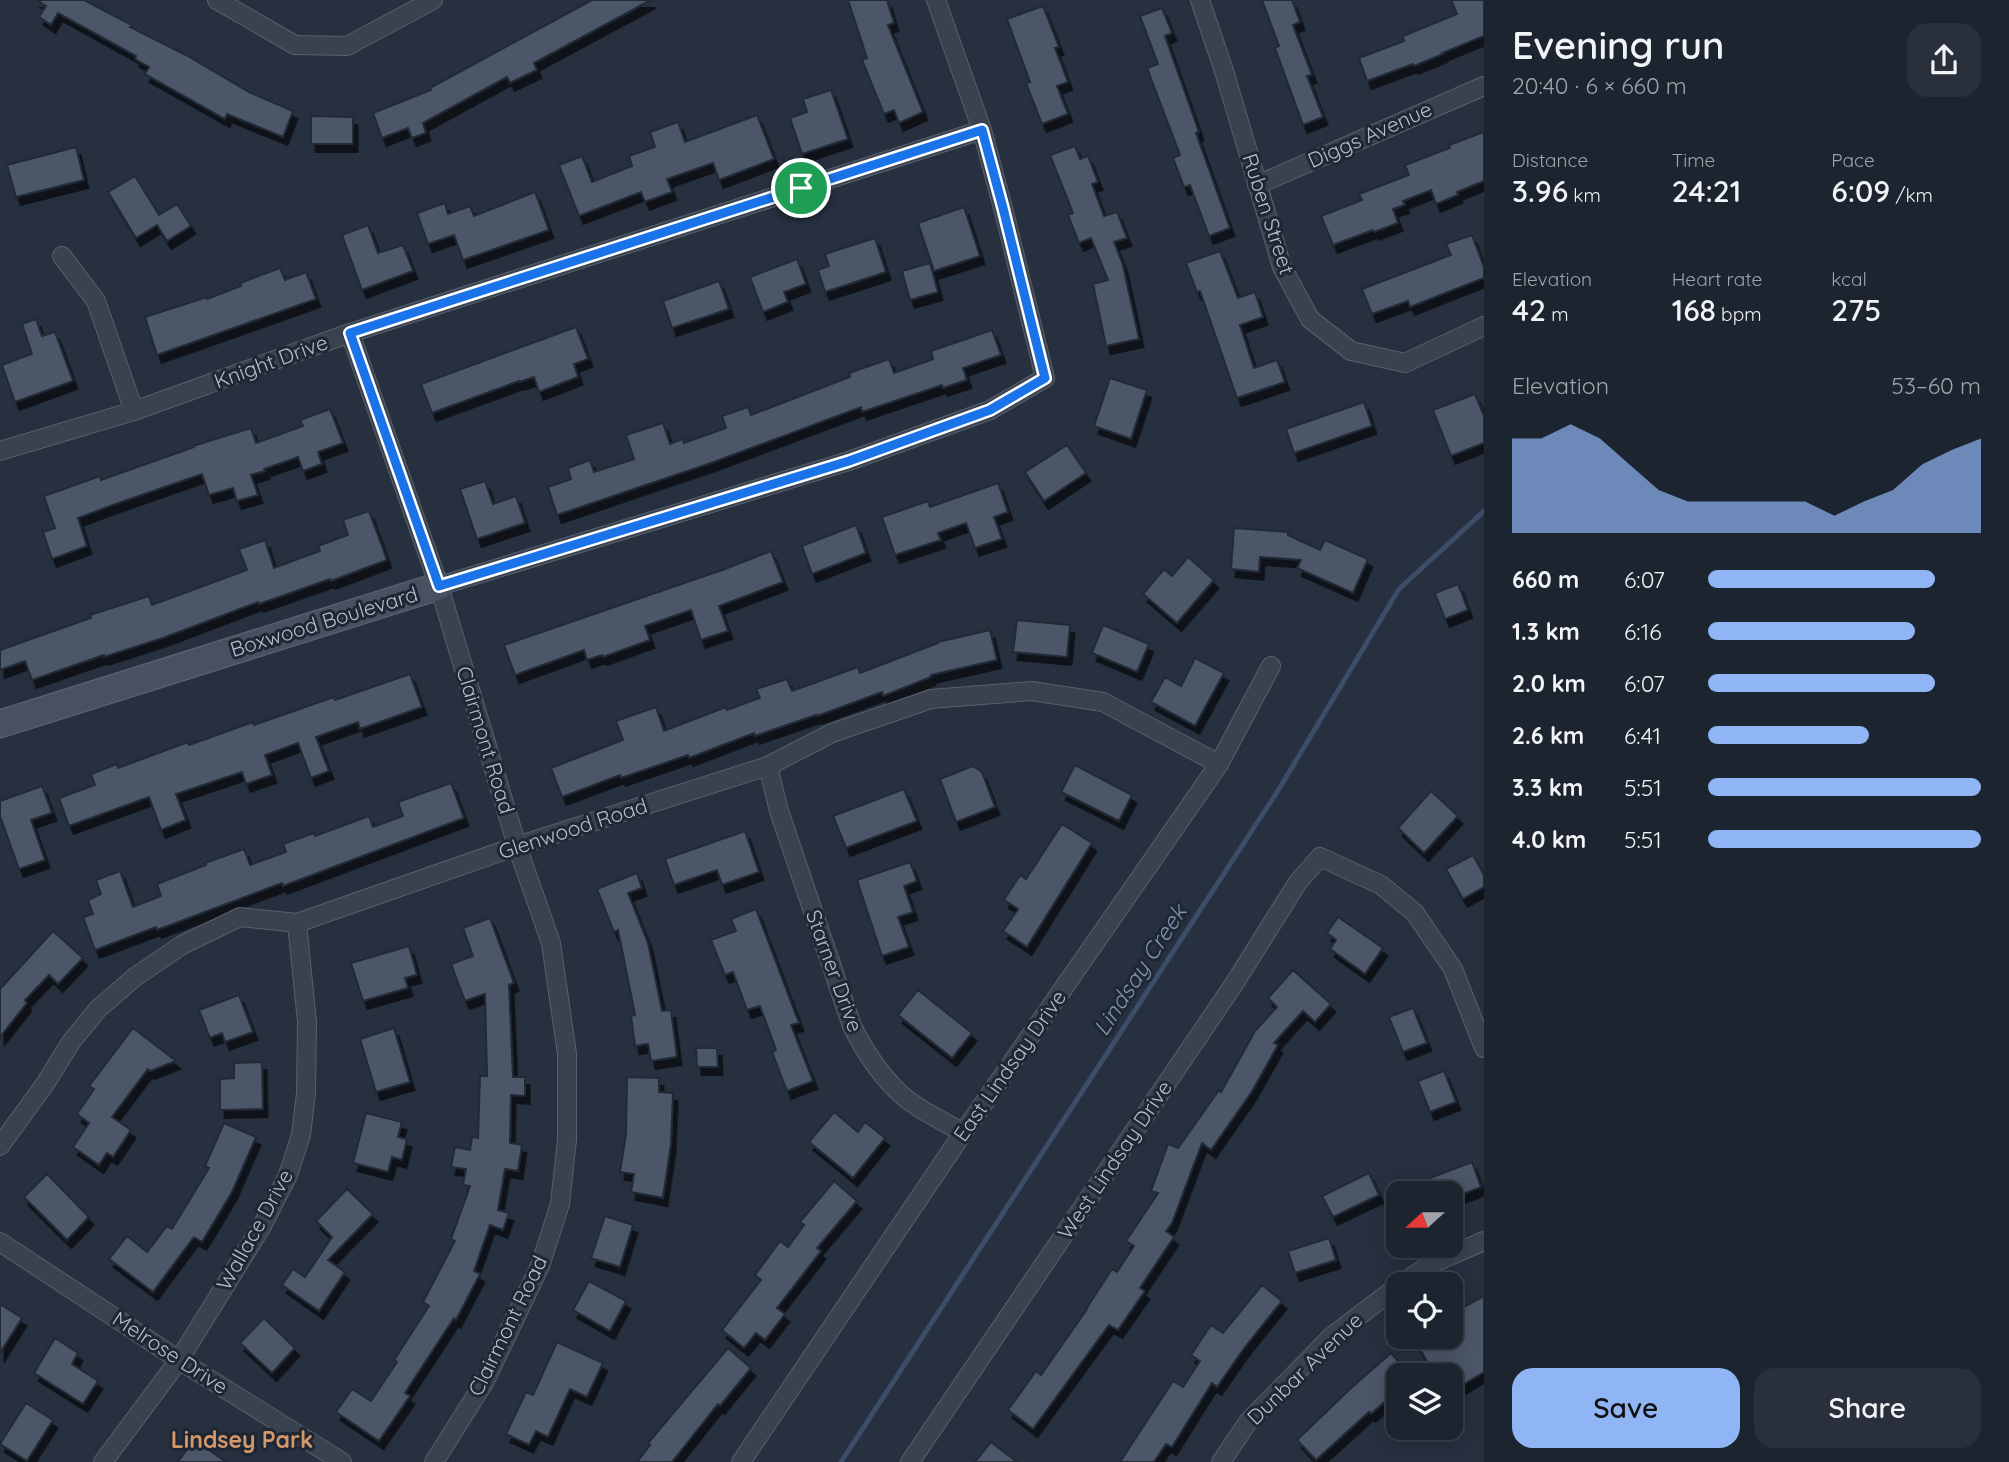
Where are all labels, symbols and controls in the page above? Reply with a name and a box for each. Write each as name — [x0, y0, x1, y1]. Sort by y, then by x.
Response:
text: Evening run — [1512, 21, 1725, 69]
button: share — [1907, 23, 1981, 97]
text: 20:40 · 6 × 660 m — [1512, 71, 1687, 100]
street label: Diggs Avenue — [1304, 95, 1436, 173]
text: Distance — [1512, 148, 1588, 172]
text: Time — [1672, 148, 1715, 172]
text: Pace — [1831, 148, 1875, 172]
street label: Ruben Street — [1237, 150, 1301, 277]
pin — [771, 158, 831, 218]
icon: arrive — [782, 169, 820, 207]
text: 3.96 — [1512, 172, 1568, 210]
text: 24:21 — [1672, 172, 1741, 210]
text: 6:09 — [1831, 172, 1890, 210]
text: km — [1568, 183, 1601, 207]
text: /km — [1890, 183, 1933, 207]
text: Elevation — [1512, 267, 1592, 291]
text: Heart rate — [1672, 267, 1762, 291]
text: kcal — [1831, 267, 1867, 291]
text: 42 — [1512, 291, 1546, 329]
text: 168 — [1672, 291, 1716, 329]
text: 275 — [1831, 291, 1881, 329]
text: m — [1546, 302, 1568, 326]
text: bpm — [1716, 302, 1761, 326]
street label: Knight Drive — [210, 328, 331, 394]
text: Elevation — [1512, 371, 1609, 400]
text: 53–60 m — [1891, 371, 1981, 400]
text: 660 m — [1512, 565, 1579, 594]
text: 6:07 — [1624, 565, 1665, 594]
street label: Boxwood Boulevard — [227, 580, 421, 662]
text: 1.3 km — [1512, 617, 1580, 646]
text: 6:16 — [1624, 617, 1662, 646]
street label: Clairmont Road — [451, 663, 521, 817]
text: 2.0 km — [1512, 669, 1586, 698]
text: 6:07 — [1624, 669, 1665, 698]
text: 2.6 km — [1512, 721, 1584, 750]
text: 6:41 — [1624, 721, 1661, 750]
text: 3.3 km — [1512, 773, 1583, 802]
text: 5:51 — [1624, 773, 1662, 802]
street label: Glenwood Road — [495, 792, 650, 864]
text: 4.0 km — [1512, 825, 1586, 854]
text: 5:51 — [1624, 825, 1662, 854]
water label: Lindsay Creek — [1086, 897, 1194, 1041]
street label: Starner Drive — [801, 906, 869, 1035]
street label: East Lindsay Drive — [947, 985, 1071, 1146]
street label: West Lindsay Drive — [1051, 1075, 1177, 1244]
street label: Wallace Drive — [210, 1165, 298, 1295]
north arrow — [1386, 1181, 1463, 1258]
map controls — [1386, 1181, 1463, 1440]
street label: Clairmont Road — [462, 1251, 552, 1400]
button: locate — [1386, 1272, 1463, 1349]
street label: Melrose Drive — [108, 1305, 233, 1399]
street label: Dunbar Avenue — [1241, 1307, 1367, 1430]
button: layers — [1386, 1363, 1463, 1440]
button: Save — [1512, 1368, 1740, 1448]
button: Share — [1754, 1368, 1981, 1448]
district label: Lindsey Park — [171, 1425, 313, 1454]

